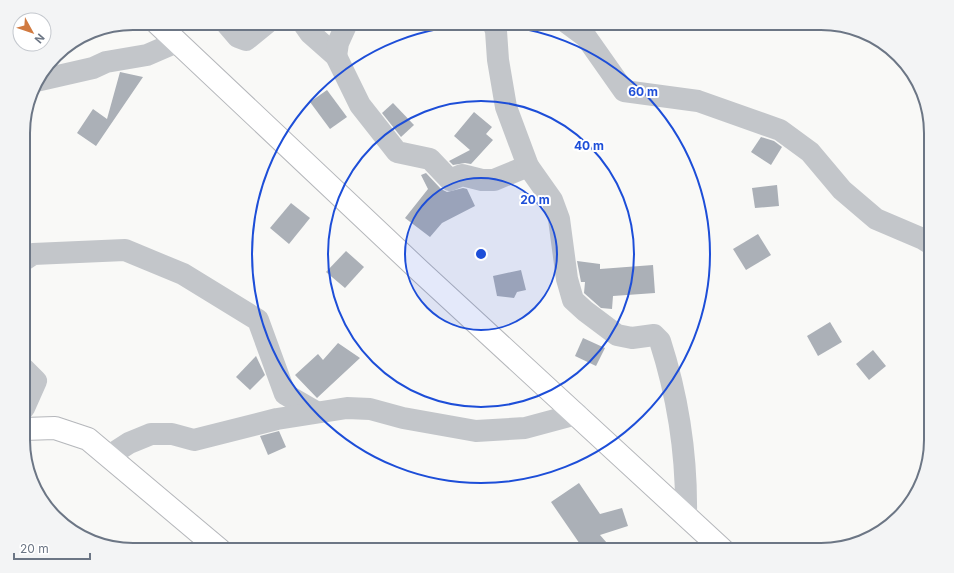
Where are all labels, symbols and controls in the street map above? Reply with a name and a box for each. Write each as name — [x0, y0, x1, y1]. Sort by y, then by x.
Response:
north arrow — [12, 12, 52, 52]
text: N — [32, 31, 48, 46]
text: 60 m — [628, 84, 658, 99]
text: 40 m — [574, 138, 604, 153]
text: 20 m — [520, 192, 550, 207]
centre of rings — [474, 247, 488, 261]
scale bar — [14, 535, 90, 561]
text: 20 m — [20, 541, 49, 556]

